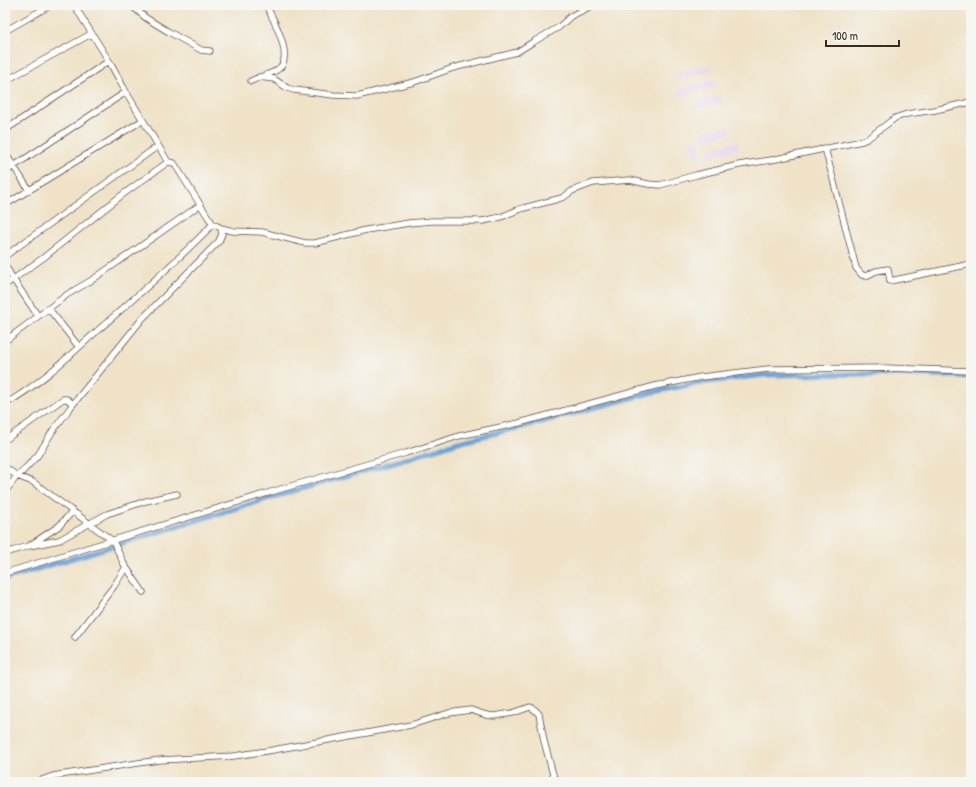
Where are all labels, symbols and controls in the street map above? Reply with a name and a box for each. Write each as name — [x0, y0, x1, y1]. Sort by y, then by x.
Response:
scale bar — [826, 22, 899, 48]
text: 100 m — [832, 27, 858, 44]

